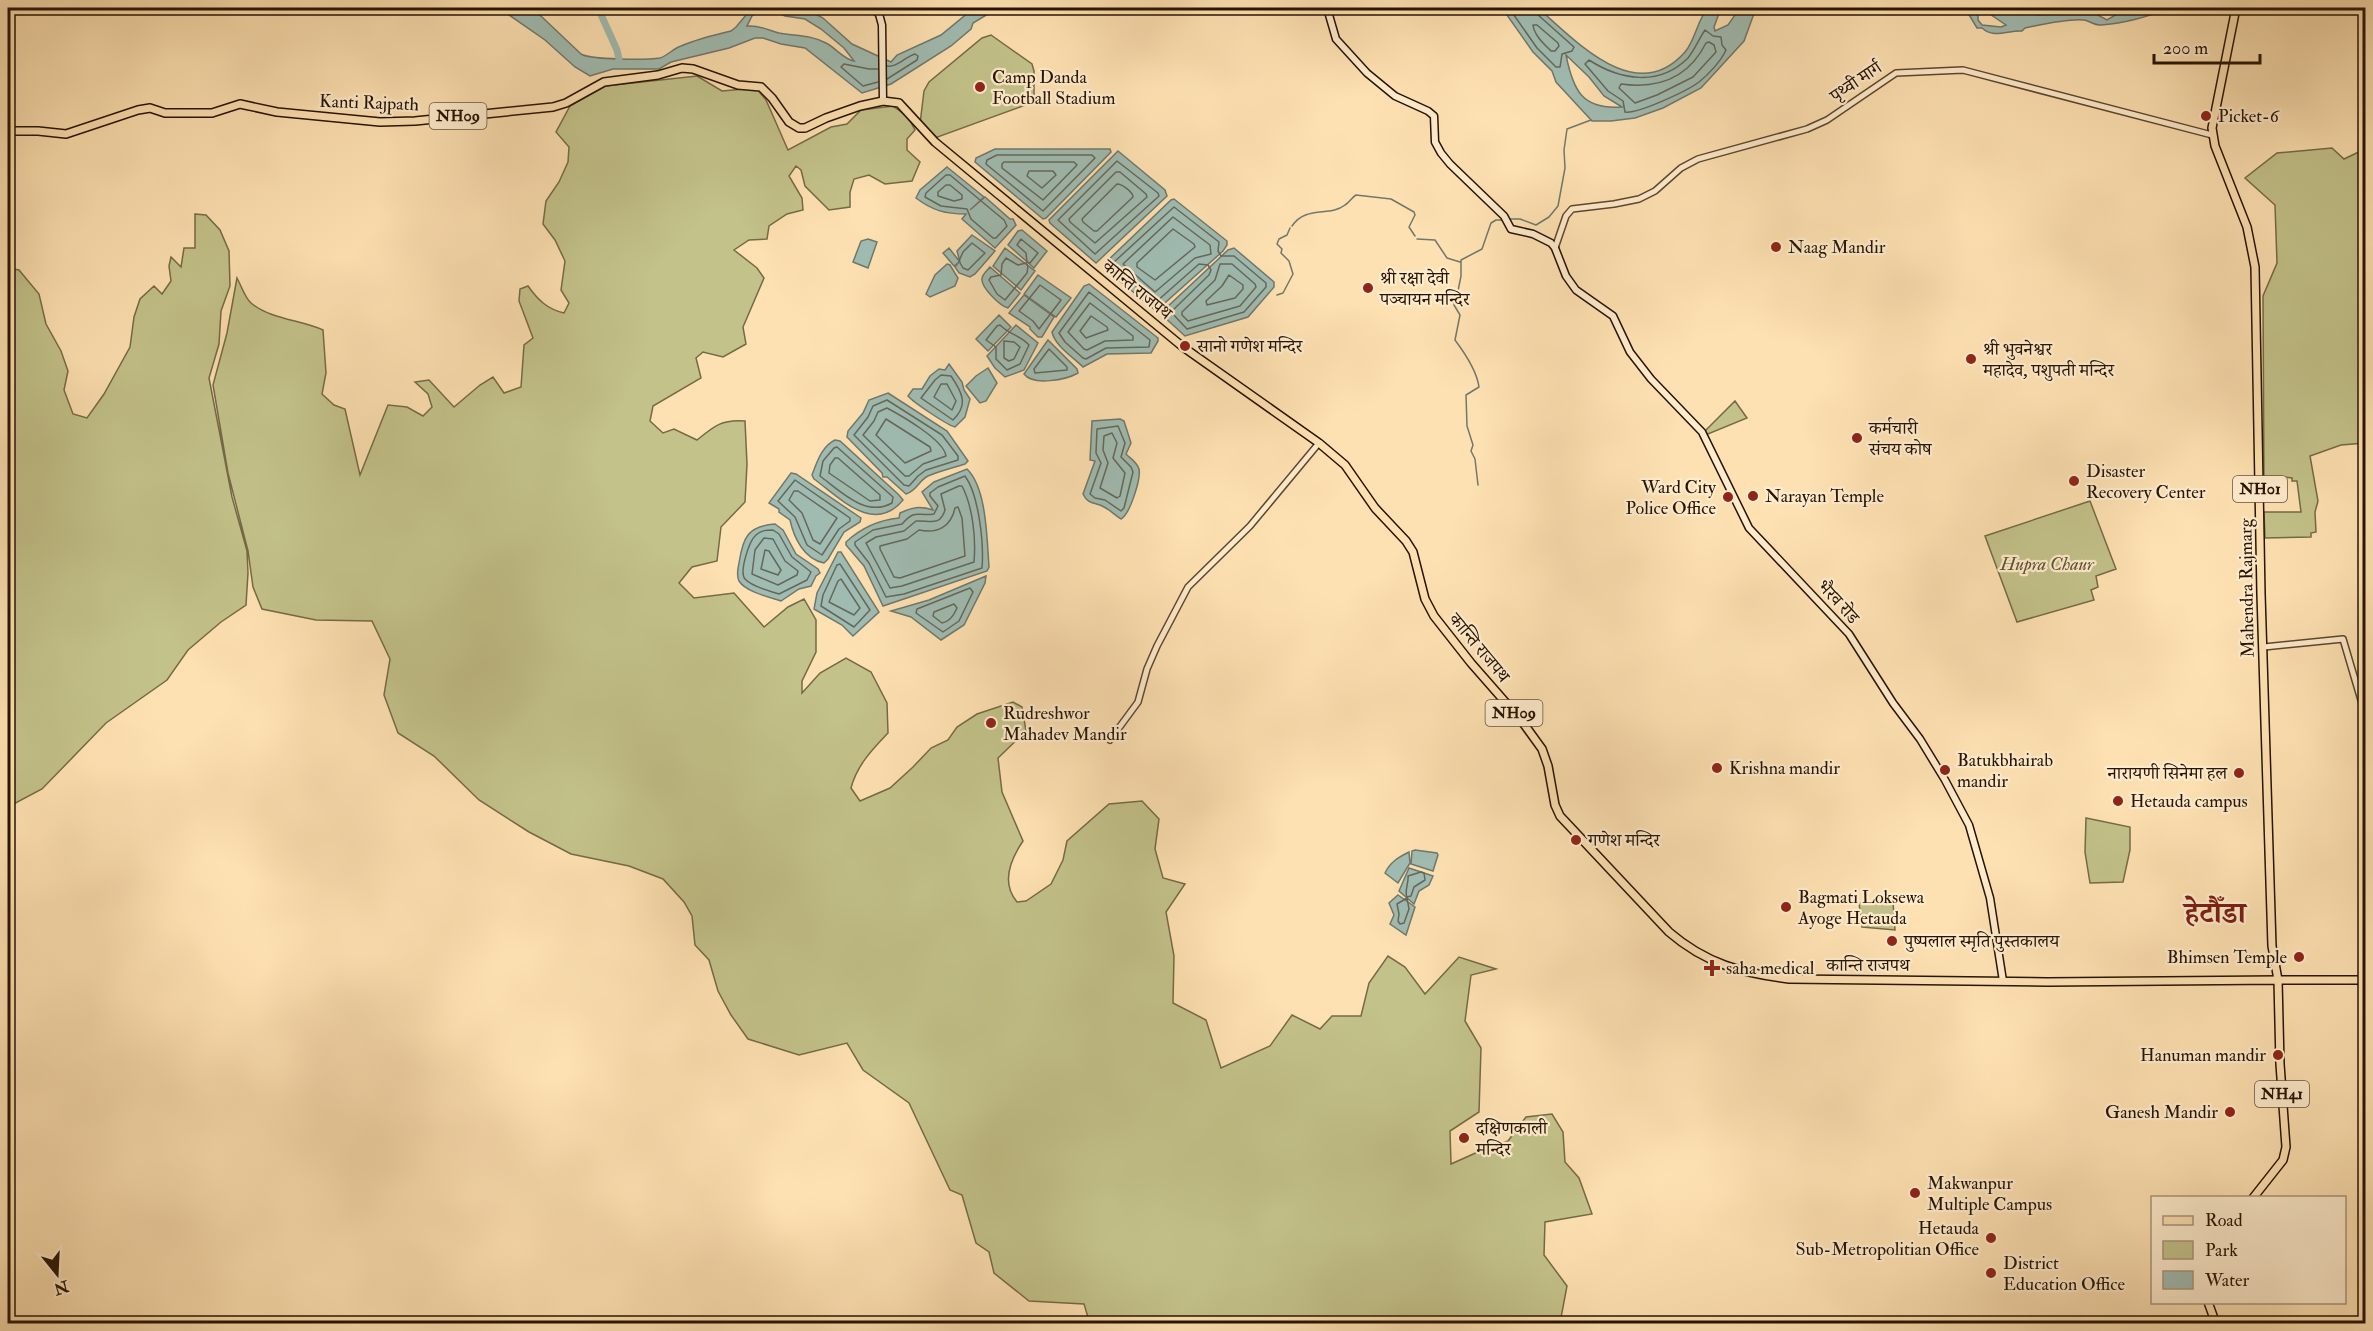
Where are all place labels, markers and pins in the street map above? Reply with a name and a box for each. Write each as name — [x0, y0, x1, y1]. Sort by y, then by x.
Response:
place label: Camp Danda Football Stadium — [992, 66, 1115, 110]
marker: Camp Danda Football Stadium — [973, 80, 987, 94]
place label: Picket-6 — [2218, 105, 2280, 128]
marker: Picket-6 — [2199, 109, 2213, 123]
place label: Naag Mandir — [1788, 236, 1886, 259]
marker: Naag Mandir — [1769, 240, 1783, 254]
place label: श्री रक्षा देवी पञ्चायन मन्दिर — [1379, 267, 1471, 311]
marker: श्री रक्षा देवी पञ्चायन मन्दिर — [1361, 281, 1375, 295]
place label: सानो गणेश मन्दिर — [1196, 335, 1304, 358]
place label: श्री भुवनेश्वर महादेव, पशुपती मन्दिर — [1982, 338, 2115, 382]
marker: सानो गणेश मन्दिर — [1178, 339, 1192, 353]
marker: श्री भुवनेश्वर महादेव, पशुपती मन्दिर — [1964, 352, 1978, 366]
place label: कर्मचारी संचय कोष — [1868, 417, 1933, 461]
marker: कर्मचारी संचय कोष — [1850, 431, 1864, 445]
place label: Disaster Recovery Center — [2086, 460, 2206, 504]
marker: Disaster Recovery Center — [2067, 474, 2081, 488]
place label: Ward City Police Office — [1626, 476, 1717, 520]
place label: Narayan Temple — [1765, 485, 1884, 508]
marker: Narayan Temple — [1746, 489, 1760, 503]
marker: Ward City Police Office — [1721, 490, 1735, 504]
place label: Rudreshwor Mahadev Mandir — [1003, 702, 1127, 746]
marker: Rudreshwor Mahadev Mandir — [984, 716, 998, 730]
place label: Batukbhairab mandir — [1957, 749, 2053, 793]
place label: Krishna mandir — [1729, 757, 1840, 780]
marker: Krishna mandir — [1710, 761, 1724, 775]
place label: नारायणी सिनेमा हल — [2107, 762, 2228, 785]
marker: Batukbhairab mandir — [1938, 763, 1952, 777]
marker: नारायणी सिनेमा हल — [2232, 766, 2246, 780]
place label: Hetauda campus — [2130, 790, 2248, 813]
marker: Hetauda campus — [2111, 794, 2125, 808]
place label: गणेश मन्दिर — [1587, 829, 1661, 852]
marker: गणेश मन्दिर — [1569, 833, 1583, 847]
place label: Bagmati Loksewa Ayoge Hetauda — [1797, 886, 1925, 930]
marker: Bagmati Loksewa Ayoge Hetauda — [1779, 900, 1793, 914]
place label: पुष्पलाल स्मृति पुस्तकालय — [1903, 930, 2060, 953]
marker: पुष्पलाल स्मृति पुस्तकालय — [1885, 934, 1899, 948]
place label: Bhimsen Temple — [2167, 946, 2287, 969]
marker: Bhimsen Temple — [2292, 950, 2306, 964]
place label: saha medical — [1726, 957, 1815, 980]
marker: saha medical — [1703, 959, 1721, 977]
place label: Hanuman mandir — [2140, 1044, 2266, 1067]
marker: Hanuman mandir — [2271, 1048, 2285, 1062]
place label: Ganesh Mandir — [2105, 1101, 2218, 1124]
marker: Ganesh Mandir — [2223, 1105, 2237, 1119]
place label: दक्षिणकाली मन्दिर — [1475, 1117, 1549, 1161]
marker: दक्षिणकाली मन्दिर — [1457, 1131, 1471, 1145]
place label: Makwanpur Multiple Campus — [1927, 1172, 2052, 1216]
marker: Makwanpur Multiple Campus — [1908, 1186, 1922, 1200]
place label: Hetauda Sub-Metropolitian Office — [1796, 1217, 1980, 1261]
marker: Hetauda Sub-Metropolitian Office — [1984, 1231, 1998, 1245]
place label: District Education Office — [2003, 1252, 2125, 1296]
marker: District Education Office — [1984, 1266, 1998, 1280]

